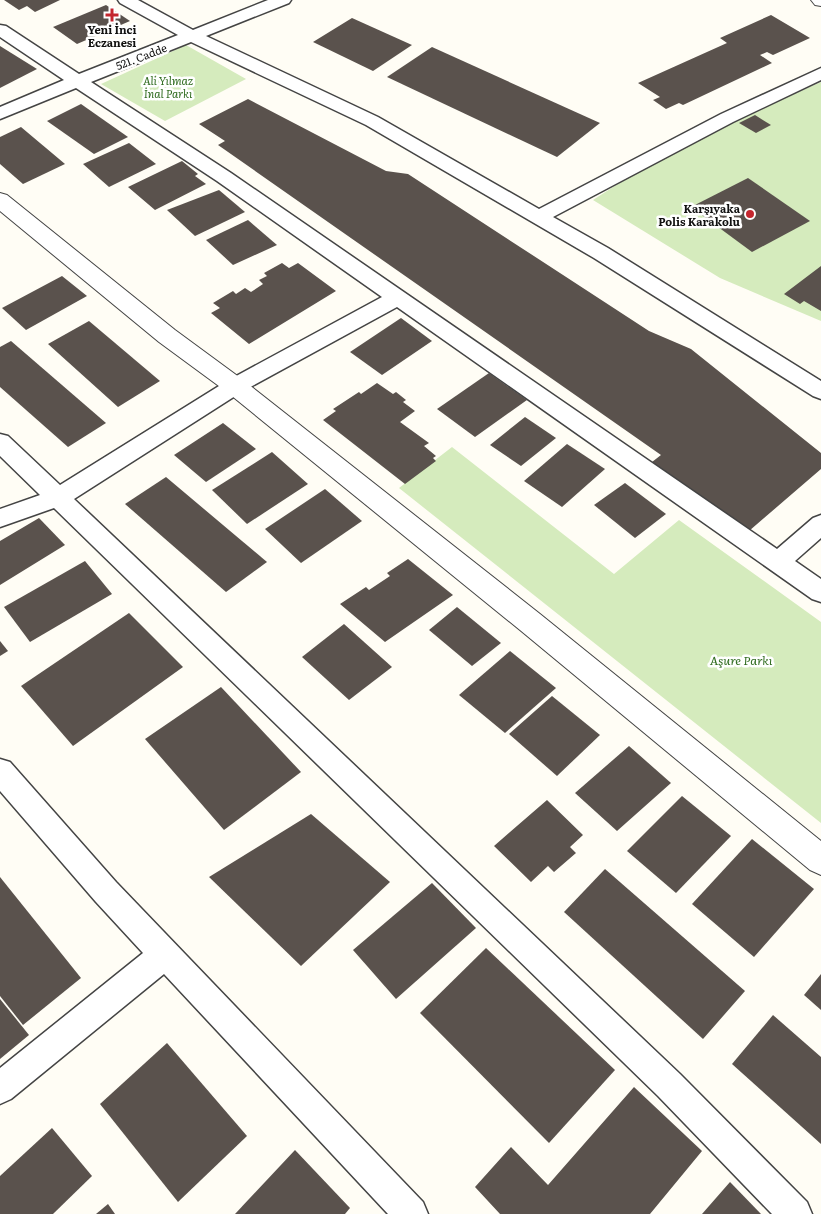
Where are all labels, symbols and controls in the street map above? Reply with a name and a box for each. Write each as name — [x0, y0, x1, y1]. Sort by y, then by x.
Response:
marker: Yeni İnci Eczanesi — [106, 9, 118, 21]
place label: Yeni İnci Eczanesi — [87, 21, 137, 50]
street label: 521. Cadde — [113, 39, 169, 73]
park label: Ali Yılmaz İnal Parkı — [143, 72, 193, 101]
place label: Karşıyaka Polis Karakolu — [658, 200, 741, 229]
marker: Karşıyaka Polis Karakolu — [744, 208, 756, 220]
park label: Aşure Parkı — [710, 651, 773, 669]

